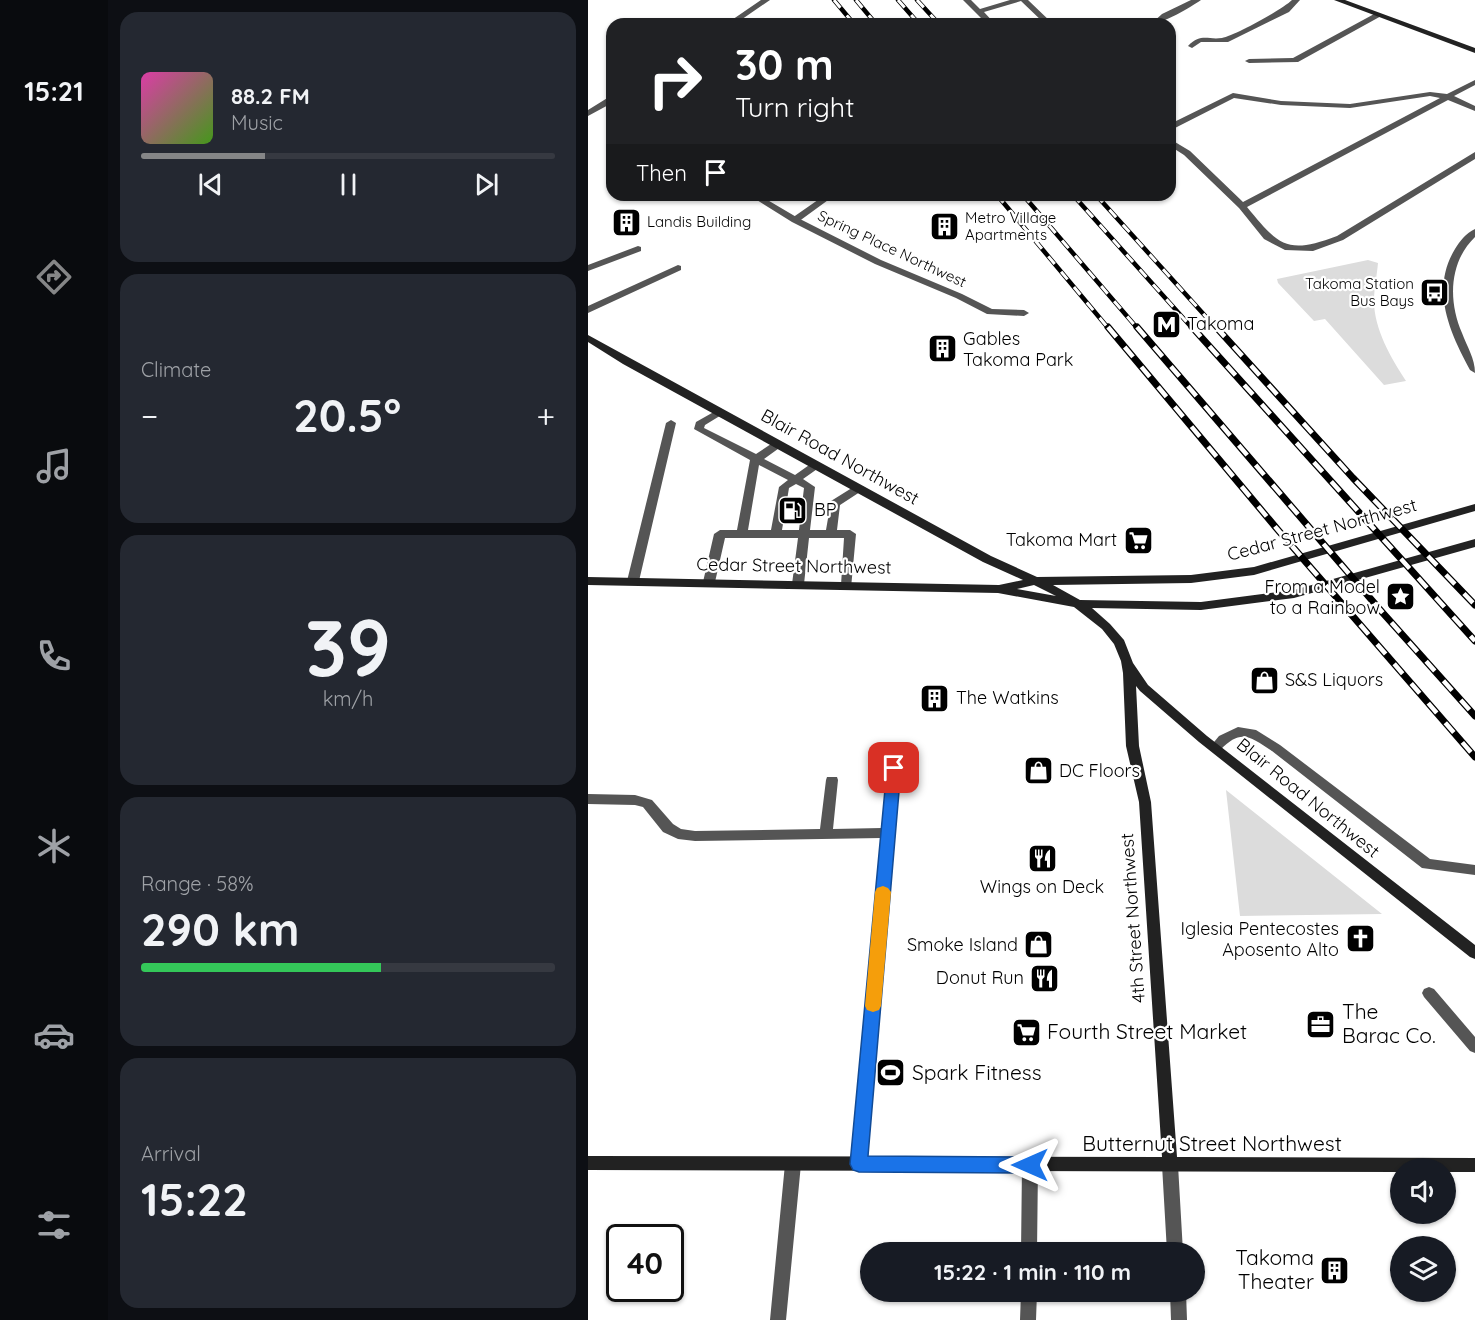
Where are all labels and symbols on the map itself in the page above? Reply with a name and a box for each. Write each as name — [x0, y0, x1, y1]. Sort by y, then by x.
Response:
building icon: Landis Building — [610, 206, 642, 238]
street label: Spring Place Northwest — [815, 206, 969, 291]
place label: Metro Village Apartments — [965, 208, 1056, 244]
building icon: Metro Village Apartments — [928, 211, 960, 243]
place label: Landis Building — [647, 212, 751, 231]
place label: Takoma Station Bus Bays — [1305, 274, 1414, 310]
bus stop icon: Takoma Station Bus Bays — [1419, 277, 1451, 309]
metro station icon: Takoma — [1150, 308, 1182, 340]
place label: Takoma — [1187, 312, 1254, 335]
place label: Gables Takoma Park — [963, 327, 1073, 371]
building icon: Gables Takoma Park — [926, 333, 958, 365]
street label: Blair Road Northwest — [757, 403, 923, 510]
street label: Cedar Street Northwest — [1225, 493, 1419, 566]
fuel station icon: BP — [777, 494, 809, 526]
place label: BP — [814, 498, 836, 521]
supermarket icon: Takoma Mart — [1122, 524, 1154, 556]
place label: Takoma Mart — [1006, 528, 1117, 551]
street label: Cedar Street Northwest — [696, 552, 892, 579]
place label: From a Model to a Rainbow — [1264, 575, 1380, 619]
place icon: From a Model to a Rainbow — [1385, 581, 1417, 613]
shop icon: S&S Liquors — [1248, 664, 1280, 696]
place label: S&S Liquors — [1285, 668, 1383, 691]
building icon: The Watkins — [919, 682, 951, 714]
place label: The Watkins — [956, 686, 1059, 709]
street label: Blair Road Northwest — [1232, 733, 1385, 862]
pin — [868, 742, 919, 793]
shop icon: DC Floors — [1022, 755, 1054, 787]
place label: DC Floors — [1059, 759, 1140, 782]
street label: 4th Street Northwest — [1115, 832, 1150, 1004]
restaurant icon: Wings on Deck — [1026, 842, 1058, 874]
place label: Wings on Deck — [980, 875, 1104, 898]
place label: Iglesia Pentecostes Aposento Alto — [1180, 917, 1339, 961]
church icon: Iglesia Pentecostes Aposento Alto — [1344, 923, 1376, 955]
shop icon: Smoke Island — [1023, 929, 1055, 961]
place label: Smoke Island — [907, 933, 1018, 956]
restaurant icon: Donut Run — [1029, 962, 1061, 994]
place label: Donut Run — [936, 966, 1024, 989]
place label: The Barac Co. — [1342, 998, 1436, 1048]
office icon: The Barac Co. — [1305, 1008, 1337, 1040]
supermarket icon: Fourth Street Market — [1010, 1016, 1042, 1048]
place label: Fourth Street Market — [1047, 1018, 1247, 1044]
sports icon: Spark Fitness — [875, 1057, 907, 1089]
place label: Spark Fitness — [912, 1059, 1042, 1085]
street label: Butternut Street Northwest — [1082, 1130, 1342, 1156]
position arrow — [998, 1133, 1062, 1197]
speed limit sign: 40 — [606, 1224, 684, 1302]
place label: Takoma Theater — [1235, 1244, 1314, 1294]
building icon: Takoma Theater — [1319, 1254, 1351, 1286]

